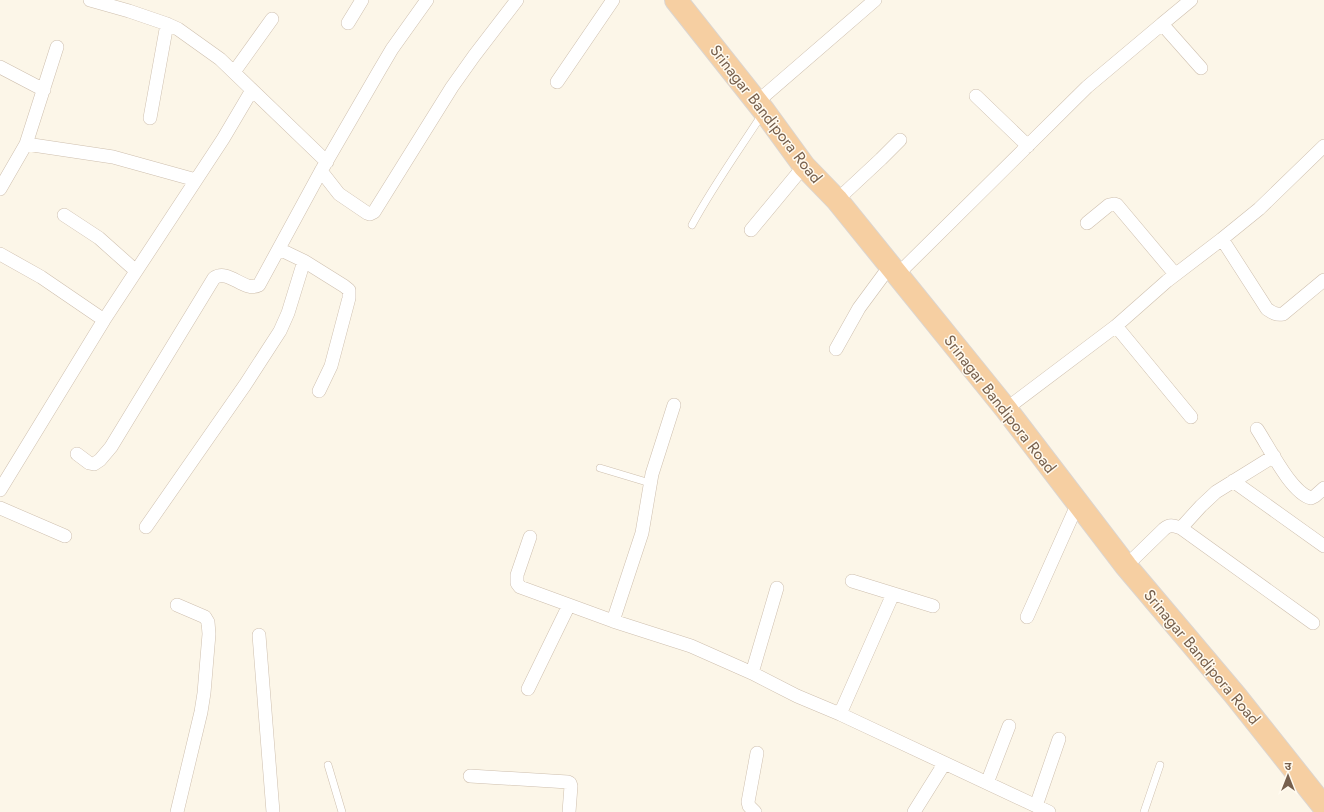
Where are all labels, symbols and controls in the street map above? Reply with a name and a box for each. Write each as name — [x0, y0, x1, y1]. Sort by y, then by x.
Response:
street label: Srinagar Bandipora Road — [705, 40, 827, 188]
street label: Srinagar Bandipora Road — [939, 330, 1061, 478]
street label: Srinagar Bandipora Road — [1138, 584, 1266, 730]
north arrow — [1268, 756, 1308, 796]
text: उ — [1285, 758, 1292, 774]

